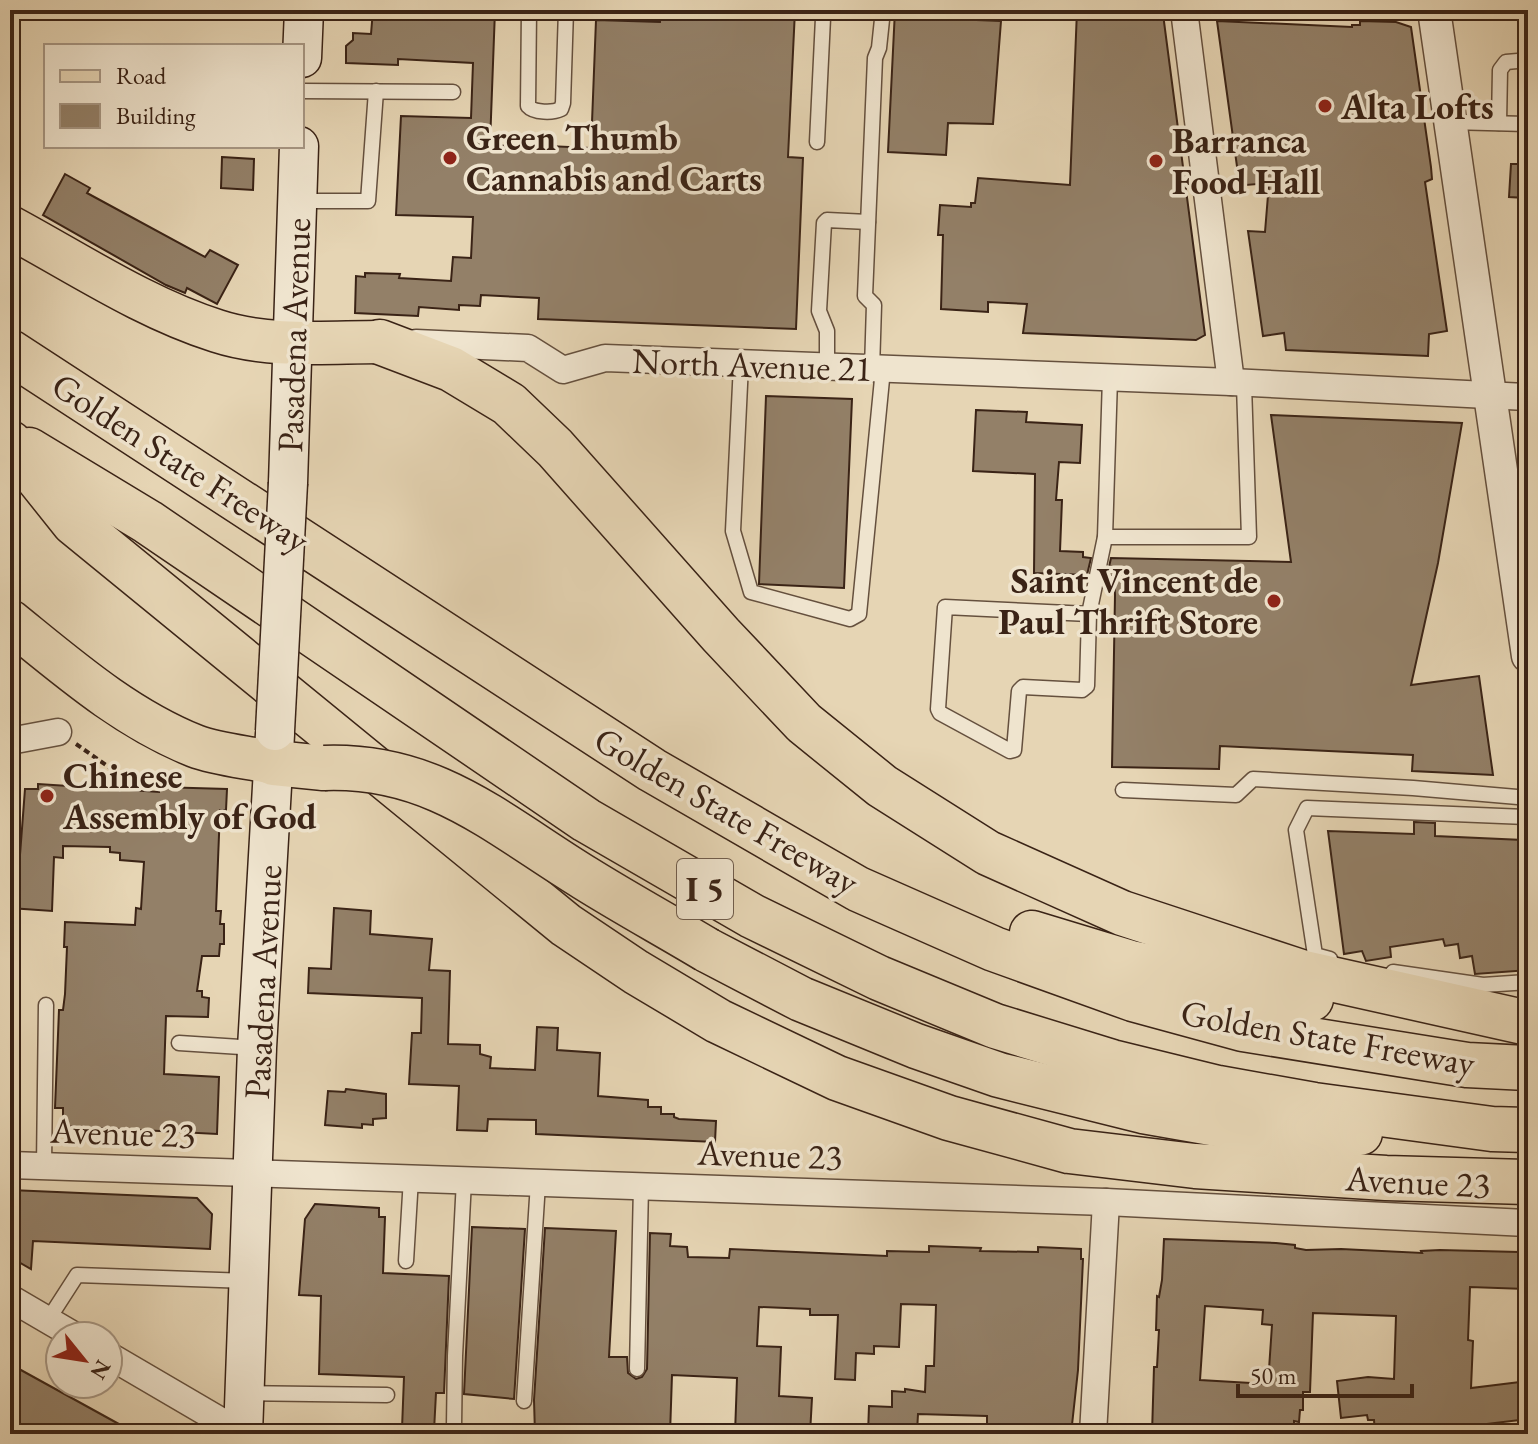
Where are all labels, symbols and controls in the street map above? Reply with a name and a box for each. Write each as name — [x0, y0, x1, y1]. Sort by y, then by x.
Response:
legend — [44, 44, 304, 148]
text: Road — [116, 60, 167, 91]
place label: Alta Lofts — [1340, 83, 1494, 130]
marker: Alta Lofts — [1316, 97, 1334, 115]
text: Building — [116, 100, 196, 131]
place label: Green Thumb Cannabis and Carts — [466, 114, 762, 202]
place label: Barranca Food Hall — [1172, 117, 1320, 205]
marker: Green Thumb Cannabis and Carts — [441, 149, 459, 167]
marker: Barranca Food Hall — [1147, 152, 1165, 170]
street label: Pasadena Avenue — [266, 217, 321, 453]
street label: North Avenue 21 — [631, 337, 873, 392]
street label: Golden State Freeway — [43, 362, 319, 563]
place label: Saint Vincent de Paul Thrift Store — [998, 557, 1258, 645]
marker: Saint Vincent de Paul Thrift Store — [1265, 592, 1283, 610]
street label: Golden State Freeway — [586, 716, 868, 905]
place label: Chinese Assembly of God — [62, 752, 317, 840]
marker: Chinese Assembly of God — [38, 787, 56, 805]
road number: I 5 — [677, 859, 733, 919]
street label: Pasadena Avenue — [233, 864, 292, 1100]
street label: Golden State Freeway — [1177, 989, 1479, 1087]
street label: Avenue 23 — [49, 1106, 196, 1159]
street label: Avenue 23 — [696, 1128, 843, 1181]
street label: Avenue 23 — [1343, 1154, 1492, 1209]
north arrow — [44, 1320, 124, 1400]
scale bar — [1238, 1348, 1412, 1398]
text: N — [84, 1355, 118, 1385]
text: 50 m — [1250, 1360, 1297, 1391]

